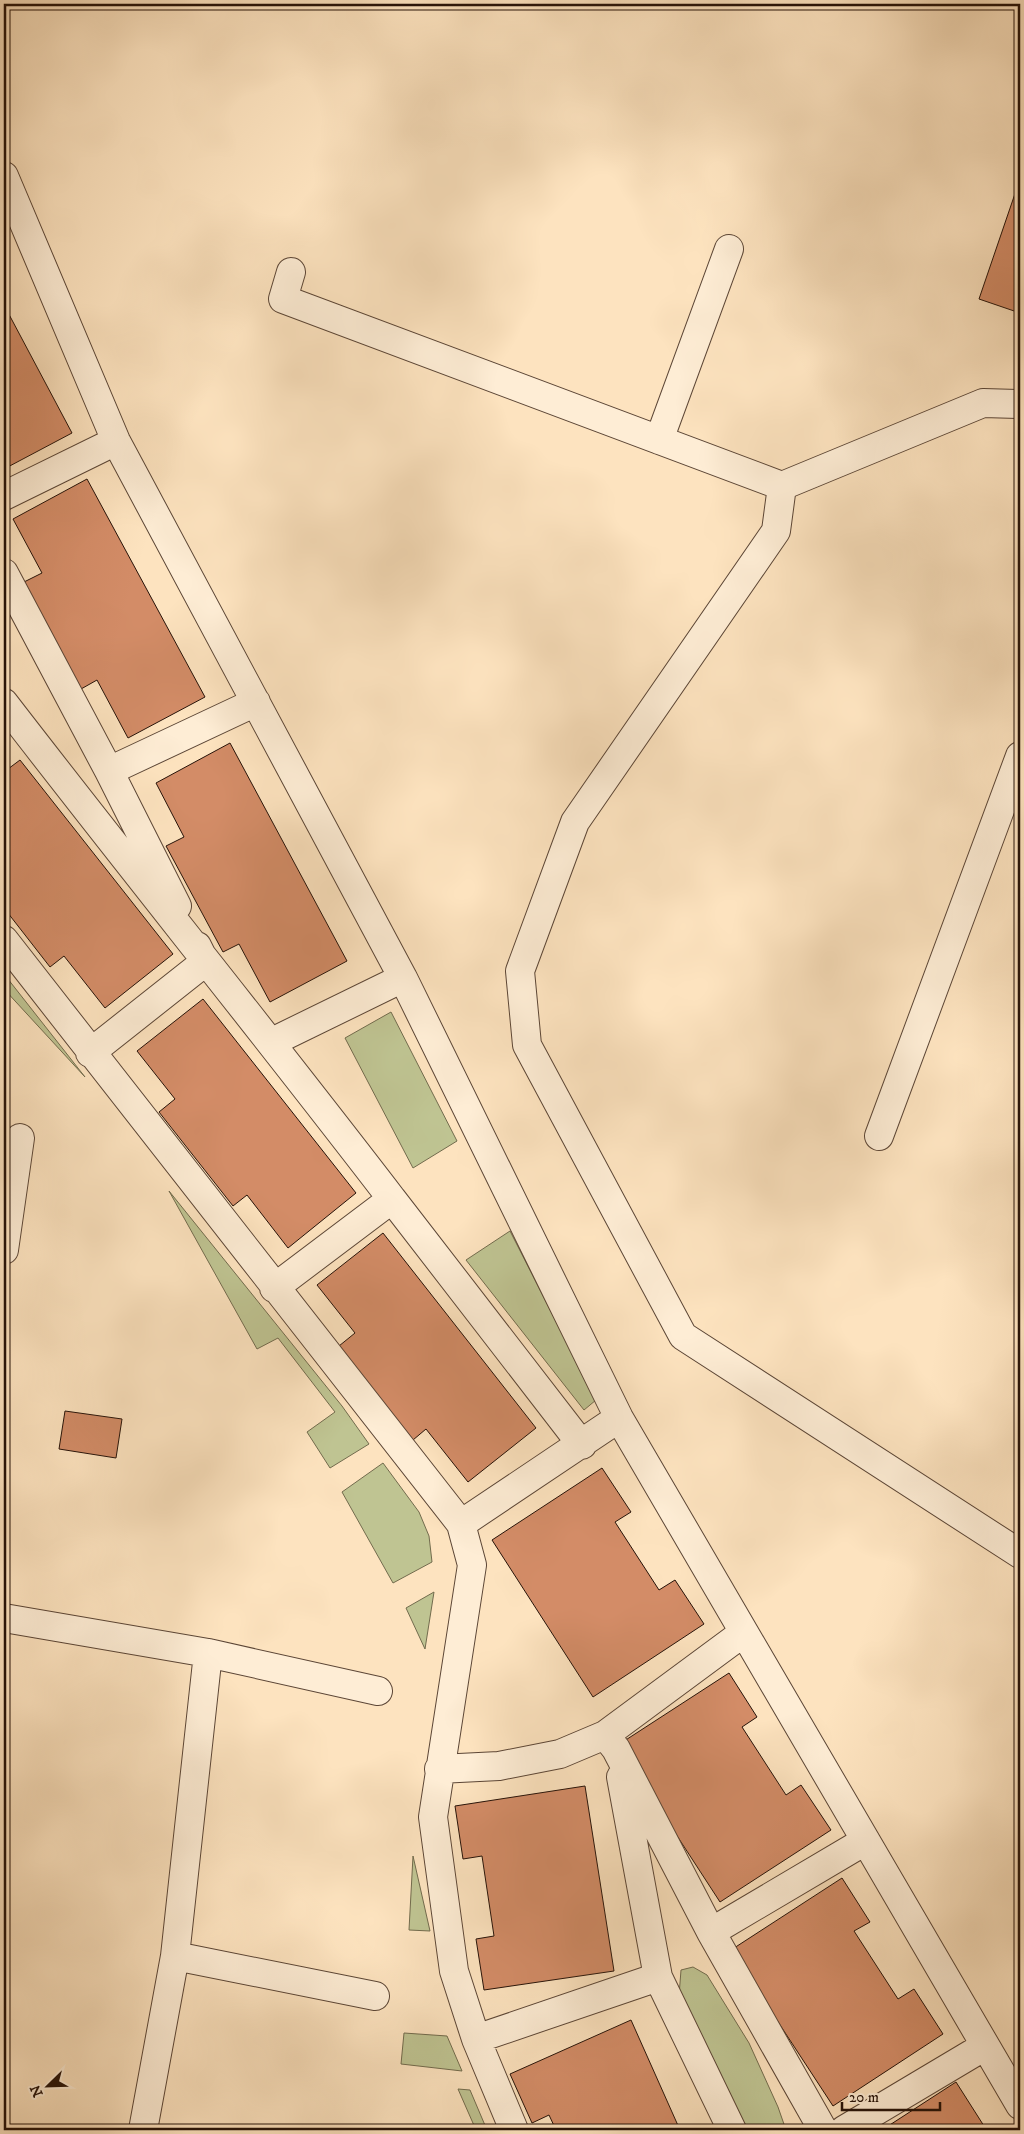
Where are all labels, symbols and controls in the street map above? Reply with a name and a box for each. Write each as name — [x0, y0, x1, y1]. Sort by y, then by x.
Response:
north arrow — [22, 2062, 72, 2112]
scale bar — [842, 2079, 939, 2111]
text: N — [26, 2081, 47, 2099]
text: 20 m — [849, 2088, 879, 2107]

